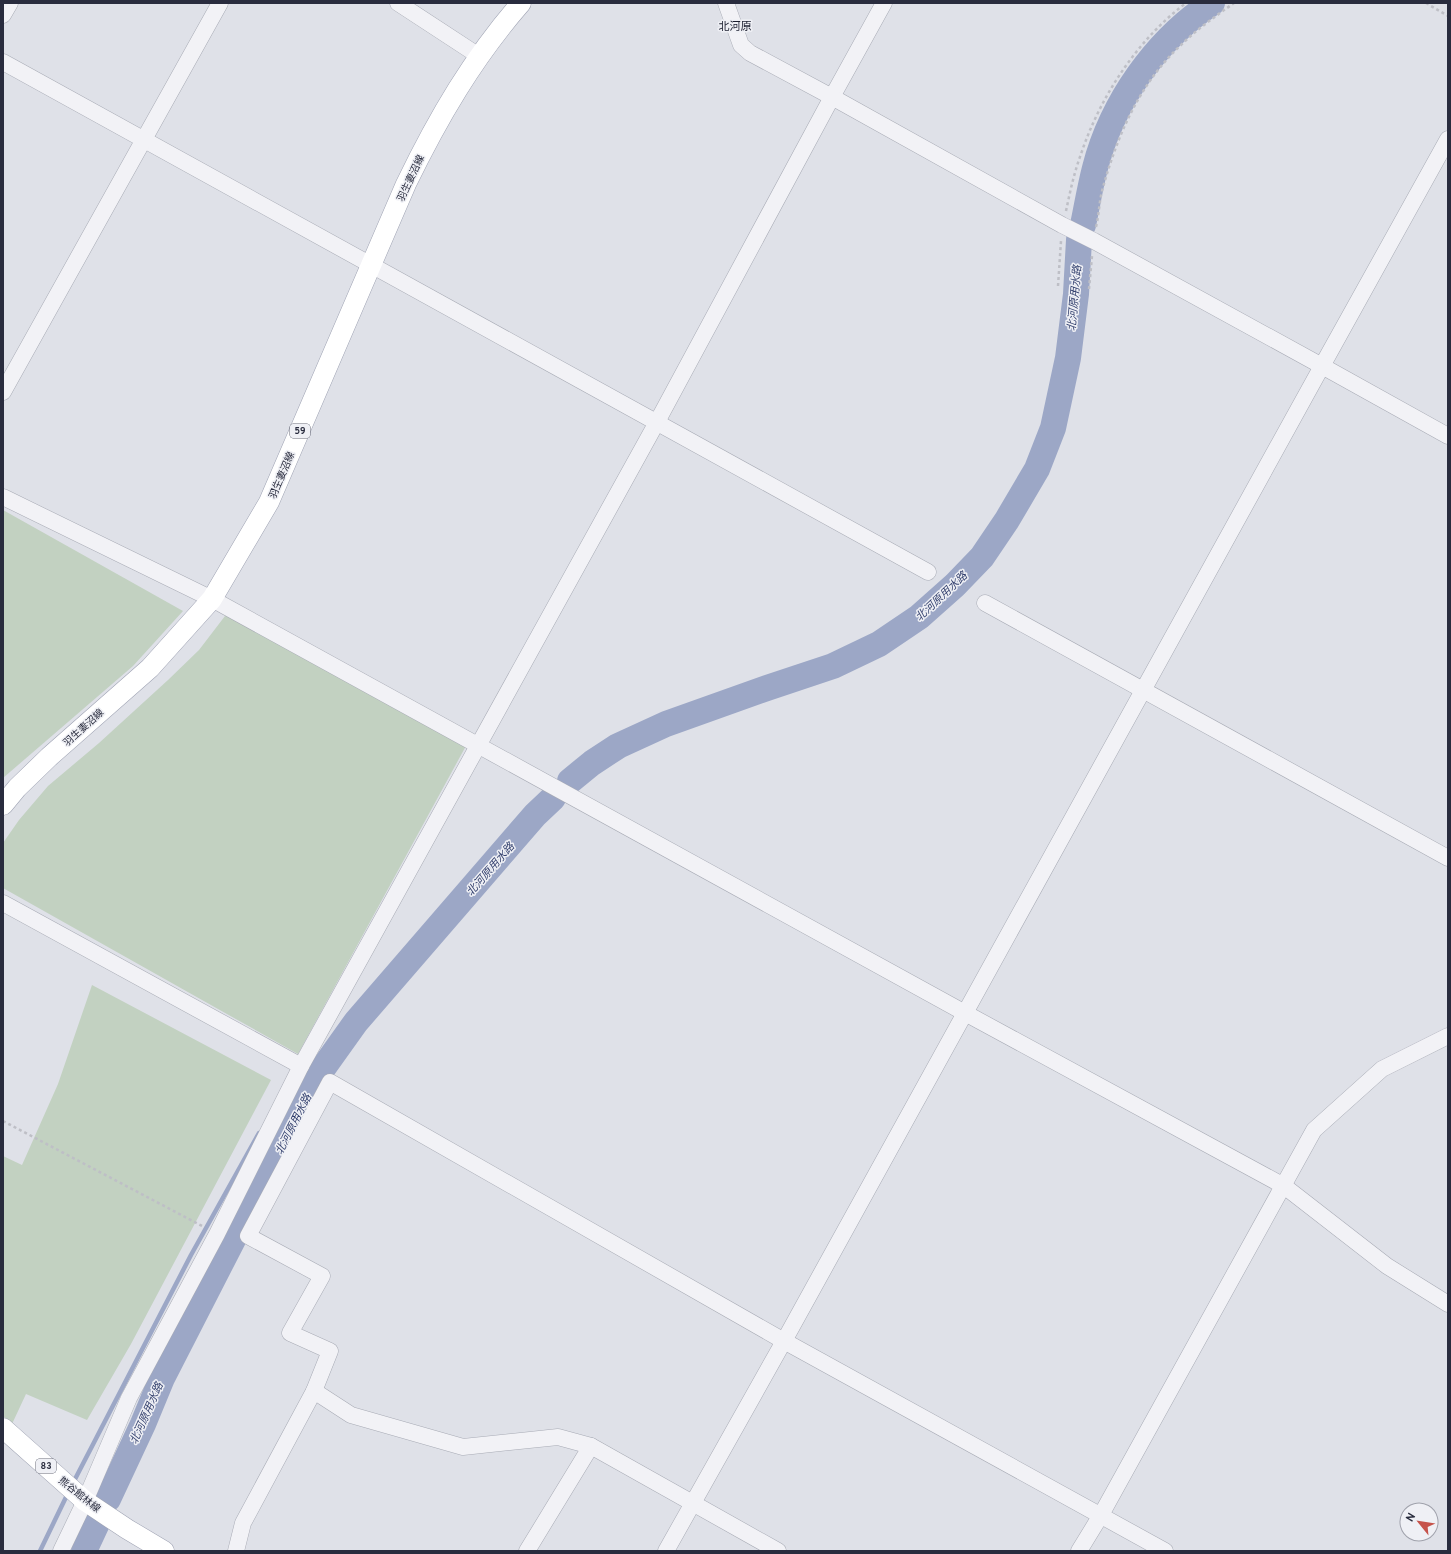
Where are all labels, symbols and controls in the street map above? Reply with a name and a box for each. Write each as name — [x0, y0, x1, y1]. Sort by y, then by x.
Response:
district label: 北河原 — [719, 20, 752, 34]
street label: 羽生妻沼線 — [395, 153, 428, 204]
water label: 北河原用水路 — [1065, 264, 1085, 332]
road number: 59 — [290, 424, 310, 438]
street label: 羽生妻沼線 — [267, 450, 298, 501]
water label: 北河原用水路 — [913, 568, 971, 624]
street label: 羽生妻沼線 — [61, 707, 107, 750]
water label: 北河原用水路 — [464, 839, 518, 899]
water label: 北河原用水路 — [273, 1091, 316, 1157]
water label: 北河原用水路 — [127, 1379, 167, 1446]
road number: 83 — [36, 1459, 56, 1473]
street label: 熊谷館林線 — [56, 1474, 103, 1516]
north arrow — [1399, 1502, 1439, 1542]
text: N — [1403, 1511, 1419, 1524]

